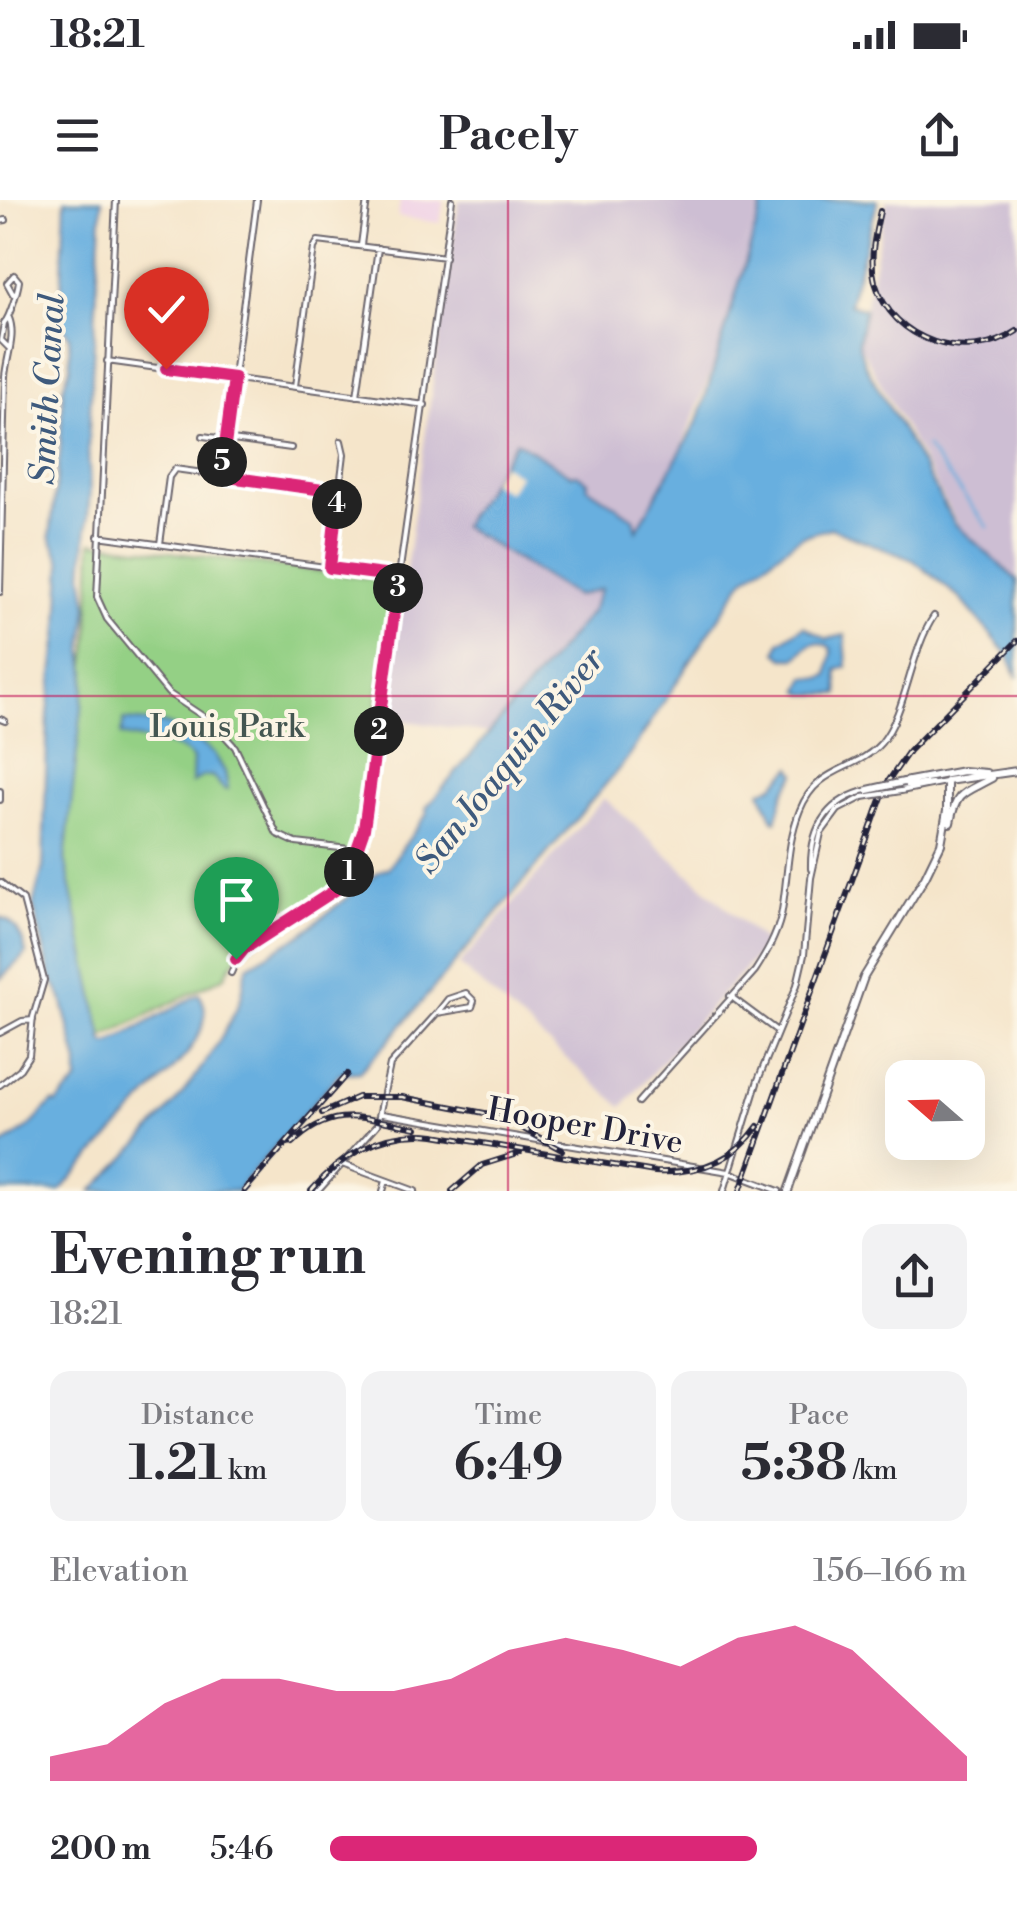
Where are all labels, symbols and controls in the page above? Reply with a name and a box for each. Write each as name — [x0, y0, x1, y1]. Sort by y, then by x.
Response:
text: 18:21 — [50, 12, 145, 59]
text: Pacely — [439, 107, 578, 164]
icon: menu — [50, 108, 105, 163]
icon: share — [912, 108, 967, 163]
pin — [124, 267, 209, 370]
icon: check — [139, 282, 194, 337]
water label: Smith Canal — [22, 292, 74, 486]
pin: 5 — [197, 437, 247, 487]
text: 5 — [213, 444, 231, 479]
pin: 4 — [312, 479, 362, 529]
text: 4 — [328, 486, 346, 521]
pin: 3 — [373, 563, 423, 613]
text: 3 — [390, 570, 406, 605]
water label: San Joaquin River — [406, 639, 615, 882]
pin: 2 — [354, 706, 404, 756]
park label: Louis Park — [149, 707, 307, 747]
text: 2 — [370, 713, 388, 748]
pin: 1 — [324, 847, 374, 897]
text: 1 — [342, 854, 356, 889]
pin — [194, 857, 279, 960]
icon: arrive — [209, 872, 264, 927]
north arrow — [885, 1060, 985, 1160]
map controls — [885, 1060, 985, 1160]
street label: Hooper Drive — [484, 1089, 686, 1163]
text: Evening run — [50, 1222, 366, 1291]
button: share — [862, 1224, 967, 1329]
text: 18:21 — [50, 1294, 122, 1334]
text: Distance — [141, 1398, 254, 1433]
text: Time — [475, 1398, 542, 1433]
text: Pace — [789, 1398, 849, 1433]
text: 1.21 — [128, 1433, 222, 1495]
text: 6:49 — [453, 1433, 564, 1495]
text: 5:38 — [741, 1433, 847, 1495]
text: km — [222, 1453, 267, 1488]
text: /km — [847, 1453, 898, 1488]
text: Elevation — [50, 1551, 189, 1591]
text: 156–166 m — [813, 1551, 967, 1591]
text: 200 m — [50, 1829, 151, 1869]
text: 5:46 — [210, 1829, 273, 1869]

